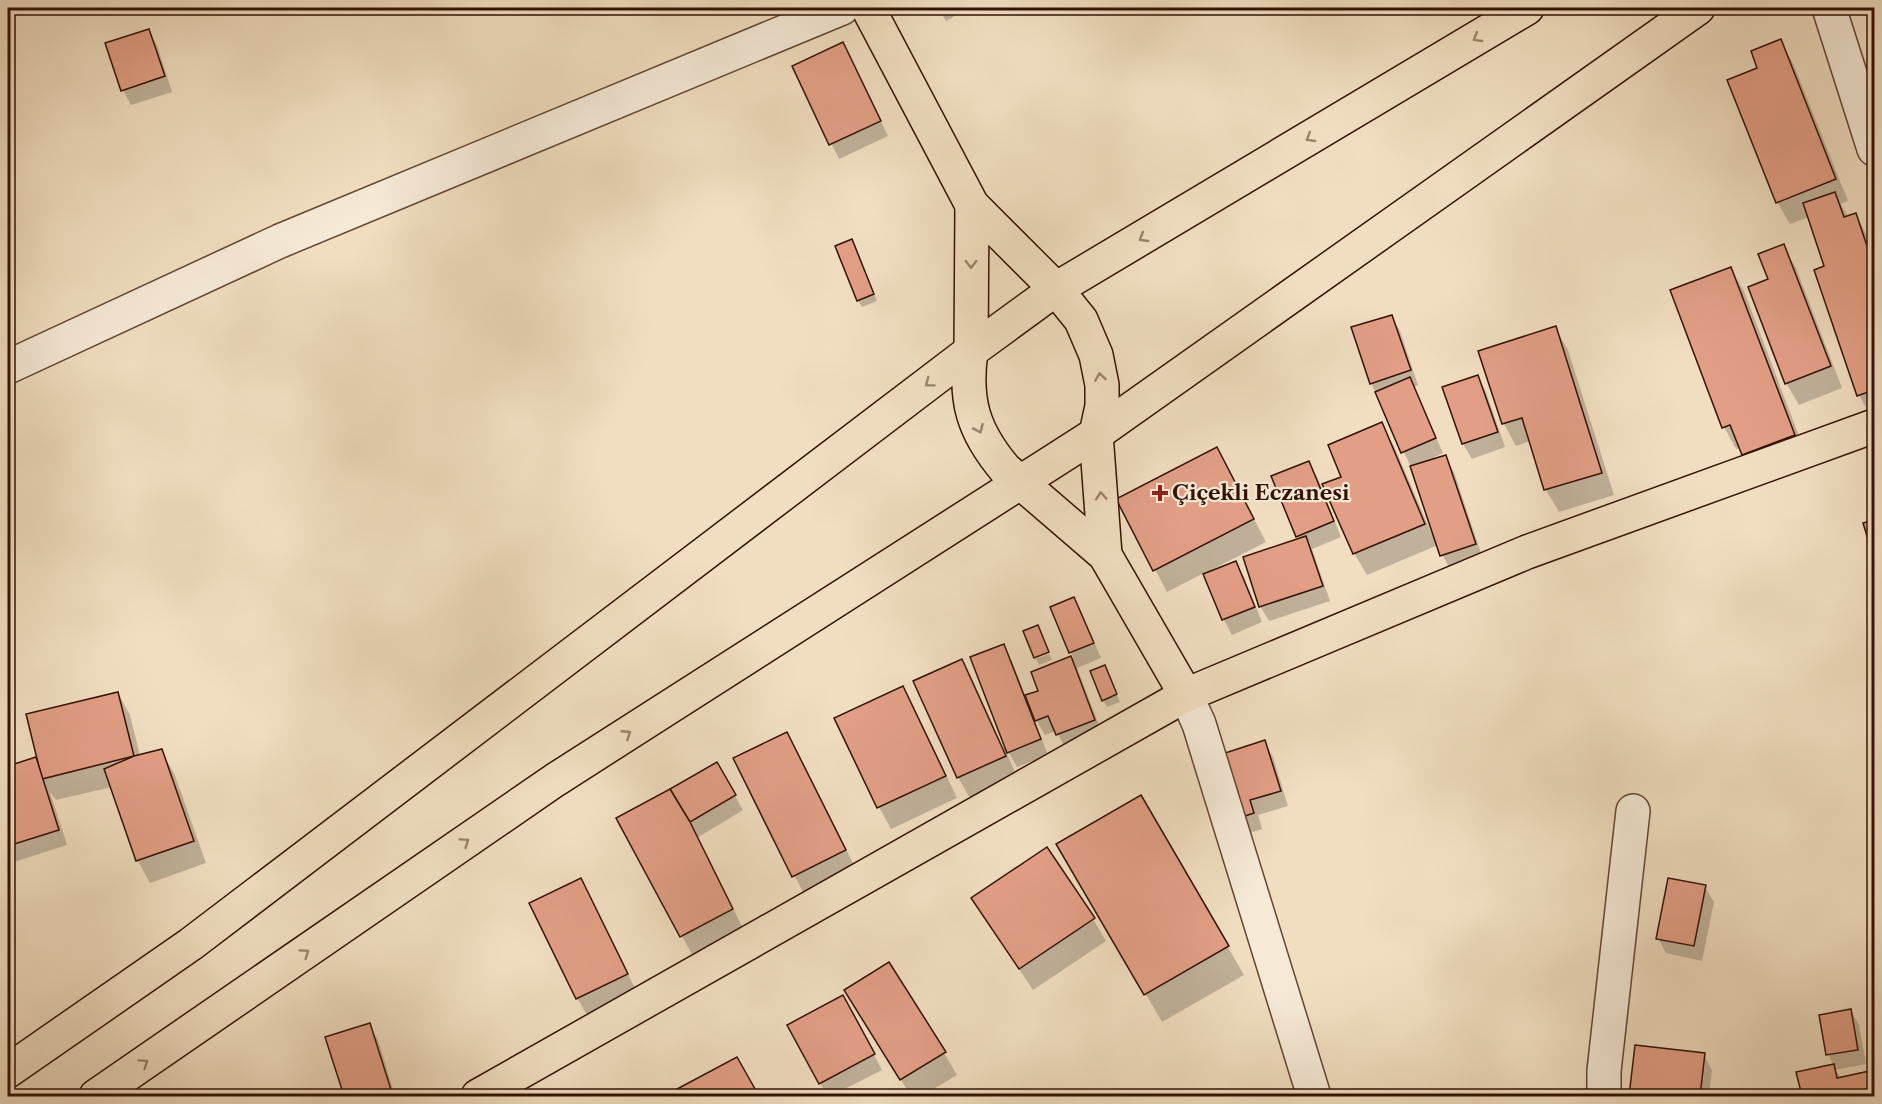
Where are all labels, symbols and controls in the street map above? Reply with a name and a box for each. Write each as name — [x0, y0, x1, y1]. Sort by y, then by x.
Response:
one-way arrow — [1473, 30, 1483, 42]
one-way arrow — [1306, 130, 1316, 142]
one-way arrow — [1139, 230, 1149, 242]
one-way arrow — [965, 259, 977, 268]
one-way arrow — [1094, 372, 1107, 382]
one-way arrow — [925, 375, 936, 386]
one-way arrow — [971, 423, 983, 434]
place label: Çiçekli Eczanesi — [1172, 480, 1350, 505]
marker: Çiçekli Eczanesi — [1153, 486, 1167, 500]
one-way arrow — [1095, 492, 1108, 501]
one-way arrow — [621, 729, 631, 741]
one-way arrow — [458, 838, 469, 849]
one-way arrow — [298, 949, 309, 960]
one-way arrow — [137, 1059, 148, 1070]

